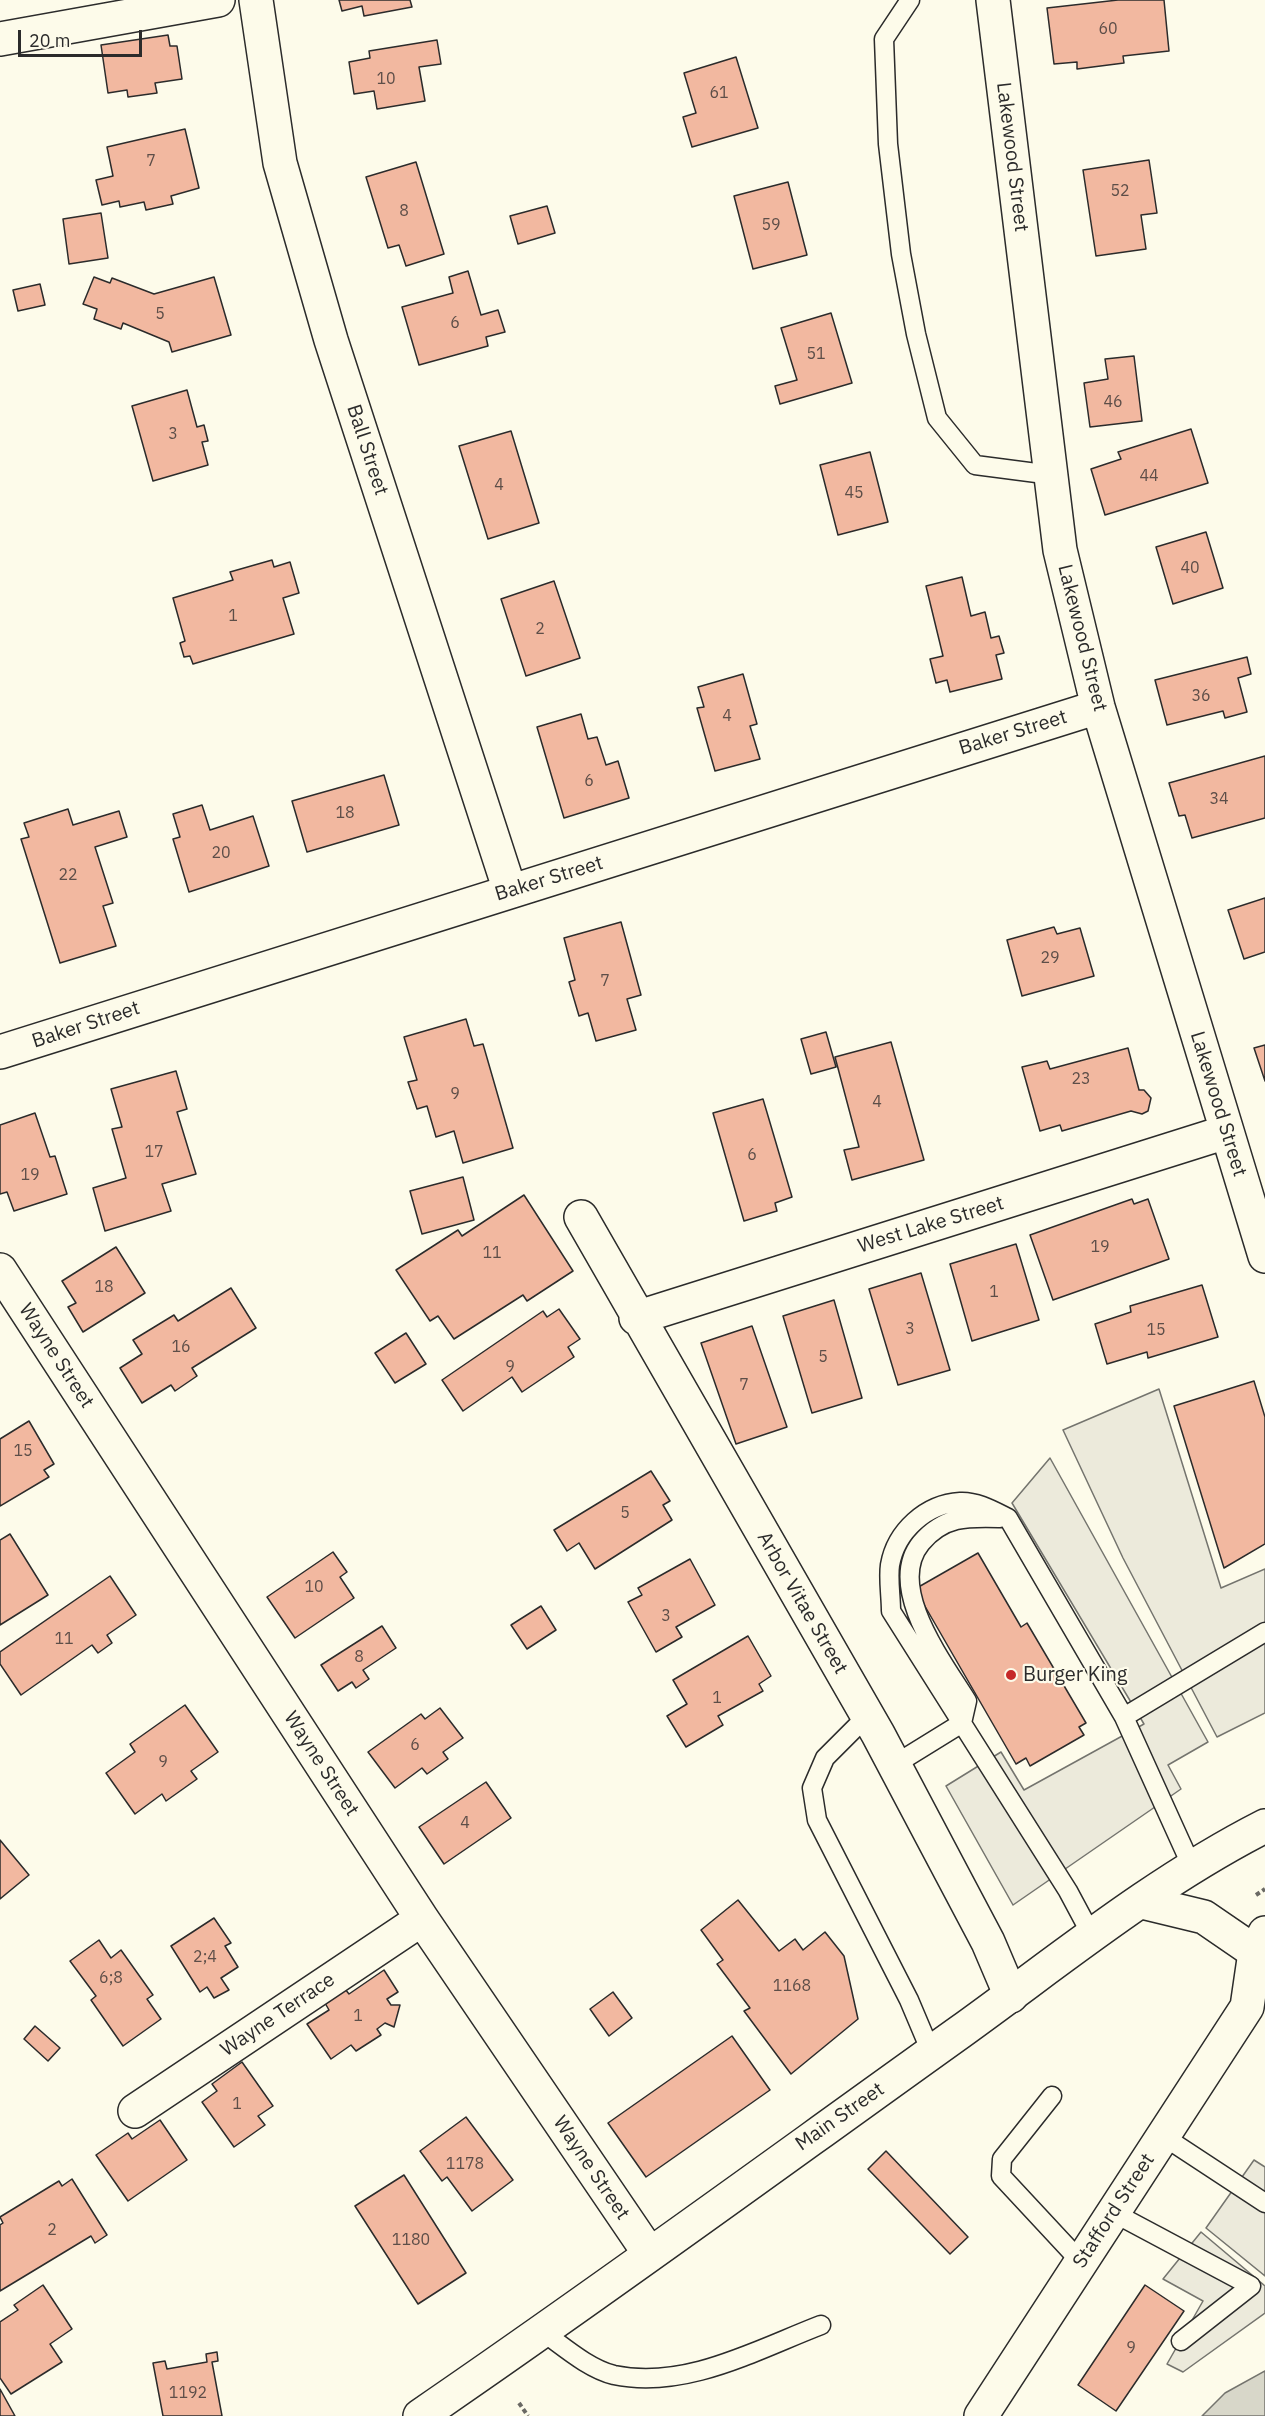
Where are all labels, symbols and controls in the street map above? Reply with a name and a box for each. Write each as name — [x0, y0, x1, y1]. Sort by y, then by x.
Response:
scale bar — [21, 18, 146, 56]
house number: 60 — [1098, 19, 1118, 39]
text: 20 m — [29, 29, 71, 52]
house number: 10 — [376, 69, 396, 89]
street label: Lakewood Street — [991, 81, 1033, 233]
house number: 61 — [709, 83, 729, 103]
house number: 7 — [146, 151, 156, 171]
house number: 52 — [1110, 181, 1130, 201]
house number: 8 — [399, 201, 409, 221]
house number: 59 — [761, 215, 781, 235]
house number: 5 — [155, 304, 165, 324]
house number: 6 — [450, 313, 460, 333]
house number: 51 — [806, 344, 826, 364]
house number: 46 — [1103, 392, 1123, 412]
street label: Ball Street — [341, 402, 393, 498]
house number: 3 — [168, 424, 178, 444]
house number: 44 — [1139, 466, 1159, 486]
house number: 4 — [494, 475, 504, 495]
house number: 45 — [844, 483, 864, 503]
house number: 40 — [1180, 558, 1200, 578]
street label: Lakewood Street — [1052, 562, 1112, 714]
house number: 1 — [228, 606, 238, 626]
house number: 2 — [535, 619, 545, 639]
house number: 36 — [1191, 686, 1211, 706]
street label: Baker Street — [956, 705, 1070, 761]
house number: 4 — [722, 706, 732, 726]
house number: 6 — [584, 771, 594, 791]
house number: 34 — [1209, 789, 1229, 809]
house number: 18 — [335, 803, 355, 823]
house number: 20 — [211, 843, 231, 863]
street label: Baker Street — [492, 851, 606, 907]
house number: 22 — [58, 865, 78, 885]
house number: 29 — [1040, 948, 1060, 968]
house number: 7 — [600, 971, 610, 991]
street label: Baker Street — [29, 996, 143, 1054]
street label: Lakewood Street — [1185, 1028, 1251, 1180]
house number: 23 — [1071, 1069, 1091, 1089]
house number: 9 — [450, 1084, 460, 1104]
house number: 4 — [872, 1092, 882, 1112]
house number: 17 — [144, 1142, 164, 1162]
house number: 6 — [747, 1145, 757, 1165]
house number: 19 — [20, 1165, 40, 1185]
street label: West Lake Street — [855, 1191, 1007, 1259]
house number: 19 — [1090, 1237, 1110, 1257]
house number: 11 — [482, 1243, 502, 1263]
house number: 18 — [94, 1277, 114, 1297]
house number: 1 — [989, 1282, 999, 1302]
street label: Wayne Street — [13, 1299, 99, 1413]
house number: 3 — [905, 1319, 915, 1339]
house number: 15 — [1146, 1320, 1166, 1340]
house number: 16 — [171, 1337, 191, 1357]
house number: 5 — [818, 1347, 828, 1367]
house number: 9 — [505, 1357, 515, 1377]
house number: 7 — [739, 1375, 749, 1395]
house number: 15 — [13, 1441, 33, 1461]
house number: 5 — [620, 1503, 630, 1523]
street label: Arbor Vitae Street — [751, 1528, 853, 1678]
house number: 10 — [304, 1577, 324, 1597]
house number: 3 — [661, 1606, 671, 1626]
house number: 11 — [54, 1629, 74, 1649]
house number: 8 — [354, 1647, 364, 1667]
place label: Burger King — [1023, 1663, 1127, 1687]
marker: Burger King — [1004, 1668, 1018, 1682]
house number: 1 — [712, 1688, 722, 1708]
street label: Wayne Street — [278, 1707, 364, 1821]
house number: 6 — [410, 1735, 420, 1755]
house number: 9 — [158, 1752, 168, 1772]
house number: 4 — [460, 1813, 470, 1833]
house number: 2;4 — [193, 1947, 217, 1967]
house number: 6;8 — [99, 1968, 123, 1988]
street label: Wayne Terrace — [216, 1968, 340, 2062]
house number: 1168 — [773, 1976, 811, 1996]
house number: 1 — [353, 2006, 363, 2026]
street label: Main Street — [791, 2078, 889, 2156]
house number: 1 — [232, 2094, 242, 2114]
street label: Wayne Street — [547, 2112, 635, 2224]
street label: Stafford Street — [1068, 2149, 1160, 2273]
house number: 1178 — [446, 2154, 484, 2174]
house number: 2 — [47, 2220, 57, 2240]
house number: 1180 — [392, 2230, 430, 2250]
house number: 9 — [1126, 2338, 1136, 2358]
house number: 1192 — [169, 2383, 207, 2403]

